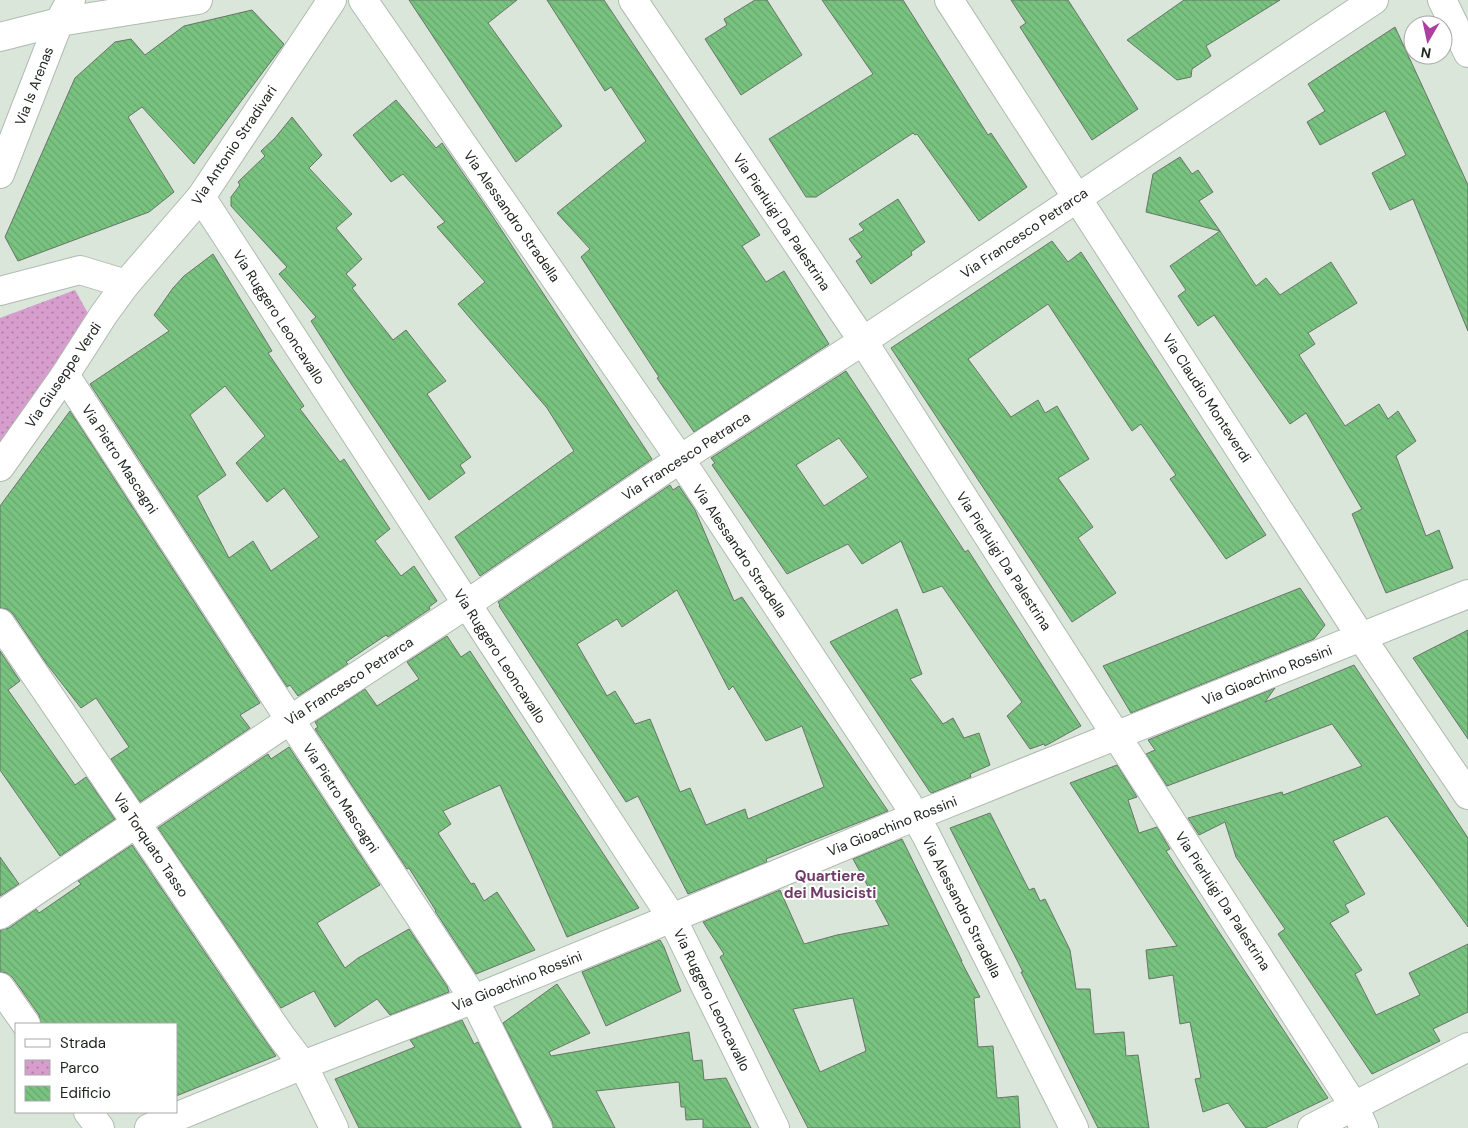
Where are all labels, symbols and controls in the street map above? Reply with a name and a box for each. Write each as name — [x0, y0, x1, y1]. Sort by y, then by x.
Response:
north arrow — [1403, 15, 1453, 65]
text: N — [1420, 43, 1432, 63]
street label: Via Is Arenas — [11, 44, 57, 128]
street label: Via Antonio Stradivari — [187, 82, 281, 208]
street label: Via Alessandro Stradella — [460, 147, 564, 285]
street label: Via Pierluigi Da Palestrina — [729, 150, 835, 294]
street label: Via Francesco Petrarca — [957, 184, 1091, 282]
street label: Via Ruggero Leoncavallo — [229, 246, 329, 388]
street label: Via Giuseppe Verdi — [21, 319, 105, 431]
street label: Via Claudio Monteverdi — [1159, 330, 1255, 466]
street label: Via Pietro Mascagni — [78, 401, 162, 517]
street label: Via Francesco Petrarca — [618, 408, 754, 504]
street label: Via Alessandro Stradella — [689, 481, 791, 621]
street label: Via Pierluigi Da Palestrina — [952, 488, 1056, 634]
street label: Via Ruggero Leoncavallo — [450, 585, 550, 727]
street label: Via Francesco Petrarca — [281, 633, 417, 729]
street label: Via Gioachino Rossini — [1199, 641, 1335, 709]
street label: Via Pietro Mascagni — [299, 740, 383, 856]
street label: Via Torquato Tasso — [109, 789, 193, 901]
street label: Via Gioachino Rossini — [824, 792, 960, 860]
street label: Via Pierluigi Da Palestrina — [1171, 828, 1275, 974]
street label: Via Alessandro Stradella — [918, 833, 1006, 981]
district label: Quartiere dei Musicisti — [784, 866, 876, 903]
street label: Via Ruggero Leoncavallo — [670, 926, 754, 1074]
street label: Via Gioachino Rossini — [449, 947, 585, 1015]
legend — [15, 1023, 178, 1113]
text: Strada — [60, 1033, 106, 1053]
text: Parco — [60, 1058, 99, 1078]
text: Edificio — [60, 1083, 111, 1103]

